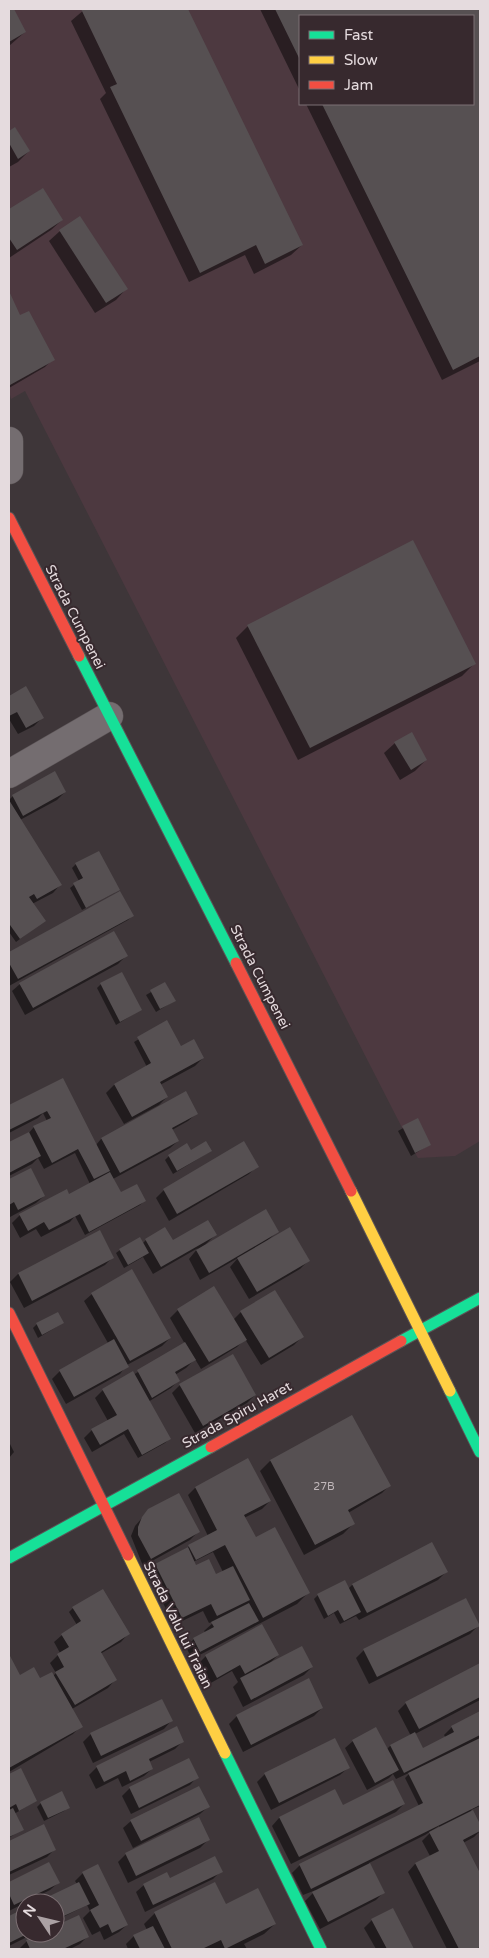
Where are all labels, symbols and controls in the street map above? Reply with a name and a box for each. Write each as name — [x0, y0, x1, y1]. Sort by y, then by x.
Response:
legend — [299, 15, 474, 105]
text: Fast — [344, 26, 374, 44]
text: Slow — [344, 51, 378, 69]
text: Jam — [344, 76, 373, 94]
street label: Strada Cumpenei — [41, 562, 109, 672]
street label: Strada Cumpenei — [226, 922, 294, 1032]
street label: Strada Spiru Haret — [179, 1378, 295, 1452]
house number: 27B — [313, 1480, 335, 1493]
street label: Strada Valu lui Traian — [140, 1559, 216, 1691]
north arrow — [15, 1893, 65, 1943]
text: N — [20, 1901, 40, 1920]

